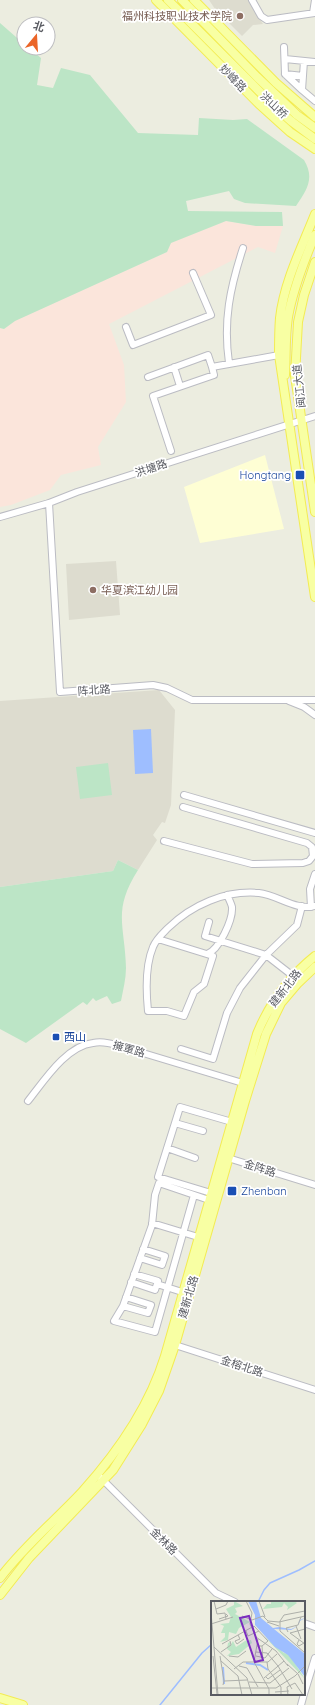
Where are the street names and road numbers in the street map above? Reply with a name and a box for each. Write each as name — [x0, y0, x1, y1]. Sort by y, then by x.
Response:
street label: 妙峰路 — [217, 61, 249, 95]
street label: 洪山桥 — [257, 89, 291, 121]
street label: 闽江大道 — [290, 363, 308, 409]
street label: 洪塘路 — [133, 456, 169, 480]
street label: 阵北路 — [77, 682, 111, 698]
street label: 建新北路 — [266, 966, 304, 1010]
street label: 擁軍路 — [111, 1038, 147, 1060]
street label: 金阵路 — [242, 1156, 278, 1180]
street label: 建新北路 — [175, 1274, 201, 1320]
street label: 金榕北路 — [219, 1353, 265, 1379]
street label: 金林路 — [147, 1524, 181, 1558]

